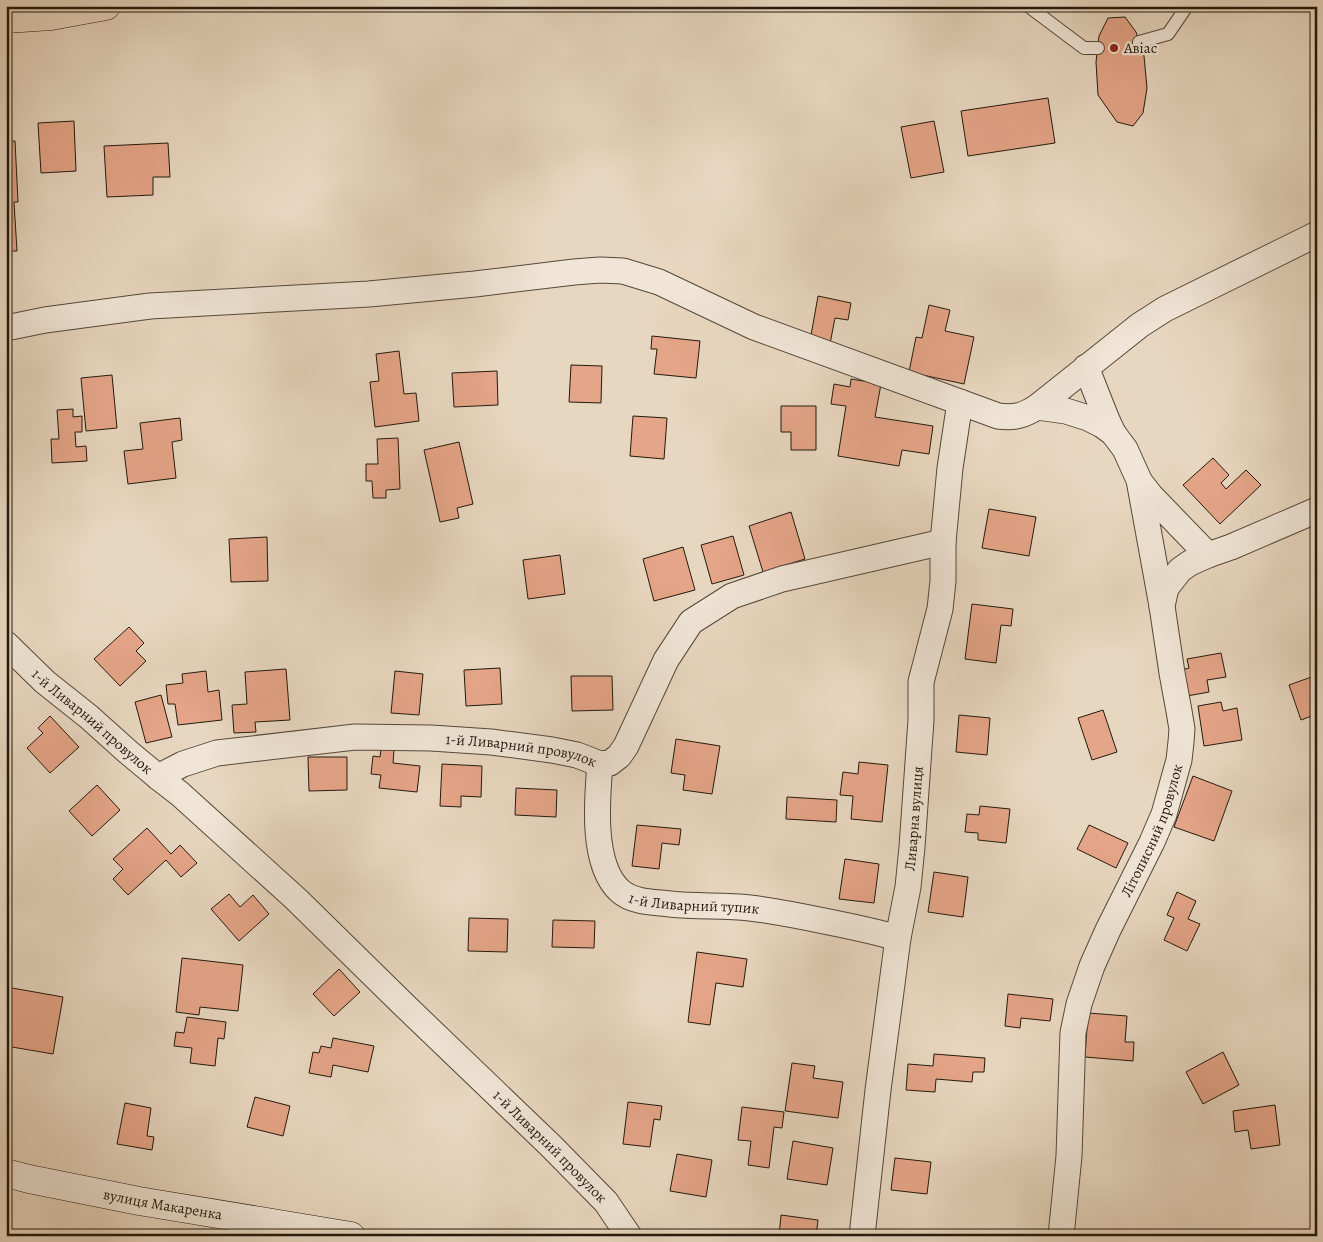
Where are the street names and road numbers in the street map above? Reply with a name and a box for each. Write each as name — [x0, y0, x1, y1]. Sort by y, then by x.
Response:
street label: 1-й Ливарний провулок — [27, 664, 157, 779]
street label: 1-й Ливарний провулок — [445, 729, 600, 772]
street label: Літописний провулок — [1116, 761, 1187, 900]
street label: Ливарна вулиця — [900, 765, 928, 872]
street label: 1-й Ливарний тупик — [626, 888, 761, 919]
street label: 1-й Ливарний провулок — [489, 1085, 612, 1207]
street label: вулиця Макаренка — [102, 1184, 224, 1225]

